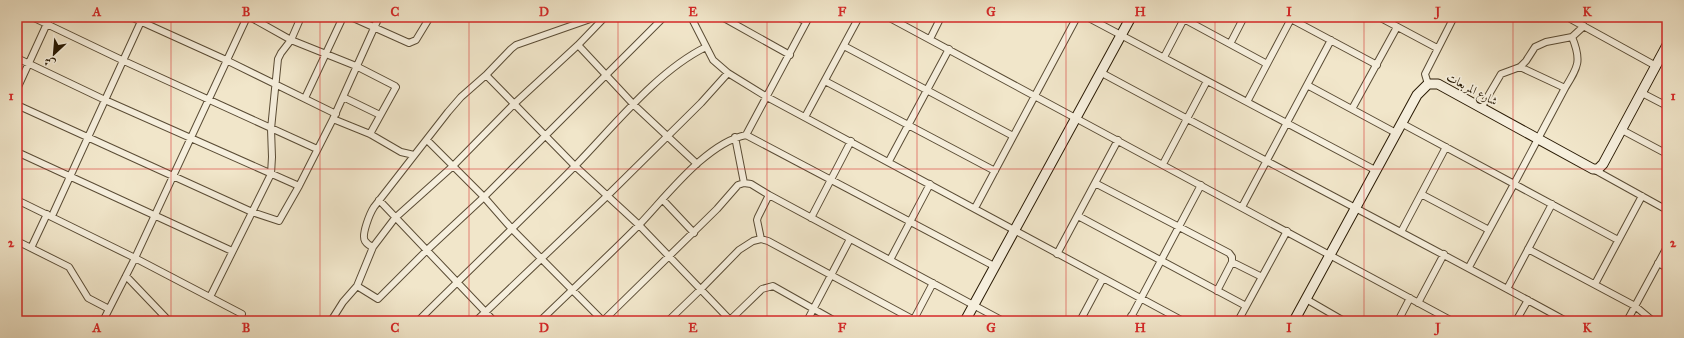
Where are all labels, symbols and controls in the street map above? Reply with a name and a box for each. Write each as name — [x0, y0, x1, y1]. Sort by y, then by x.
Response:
text: A — [92, 4, 102, 20]
text: B — [242, 4, 251, 20]
text: C — [391, 4, 400, 20]
text: D — [539, 4, 549, 20]
text: E — [688, 4, 698, 20]
text: F — [838, 4, 847, 20]
text: G — [986, 4, 996, 20]
text: H — [1134, 4, 1146, 20]
text: I — [1286, 4, 1292, 20]
text: J — [1433, 4, 1441, 20]
text: K — [1582, 4, 1592, 20]
north arrow — [34, 34, 74, 74]
text: ش — [42, 54, 58, 71]
street label: شارع المربعات — [1442, 70, 1500, 112]
text: 1 — [8, 88, 14, 104]
text: 1 — [1670, 88, 1676, 104]
text: 2 — [8, 235, 15, 251]
text: 2 — [1670, 235, 1677, 251]
text: A — [92, 320, 102, 336]
text: B — [242, 320, 251, 336]
text: C — [391, 320, 400, 336]
text: D — [539, 320, 549, 336]
text: E — [688, 320, 698, 336]
text: F — [838, 320, 847, 336]
text: G — [986, 320, 996, 336]
text: H — [1134, 320, 1146, 336]
text: I — [1286, 320, 1292, 336]
text: J — [1433, 320, 1441, 336]
text: K — [1582, 320, 1592, 336]

